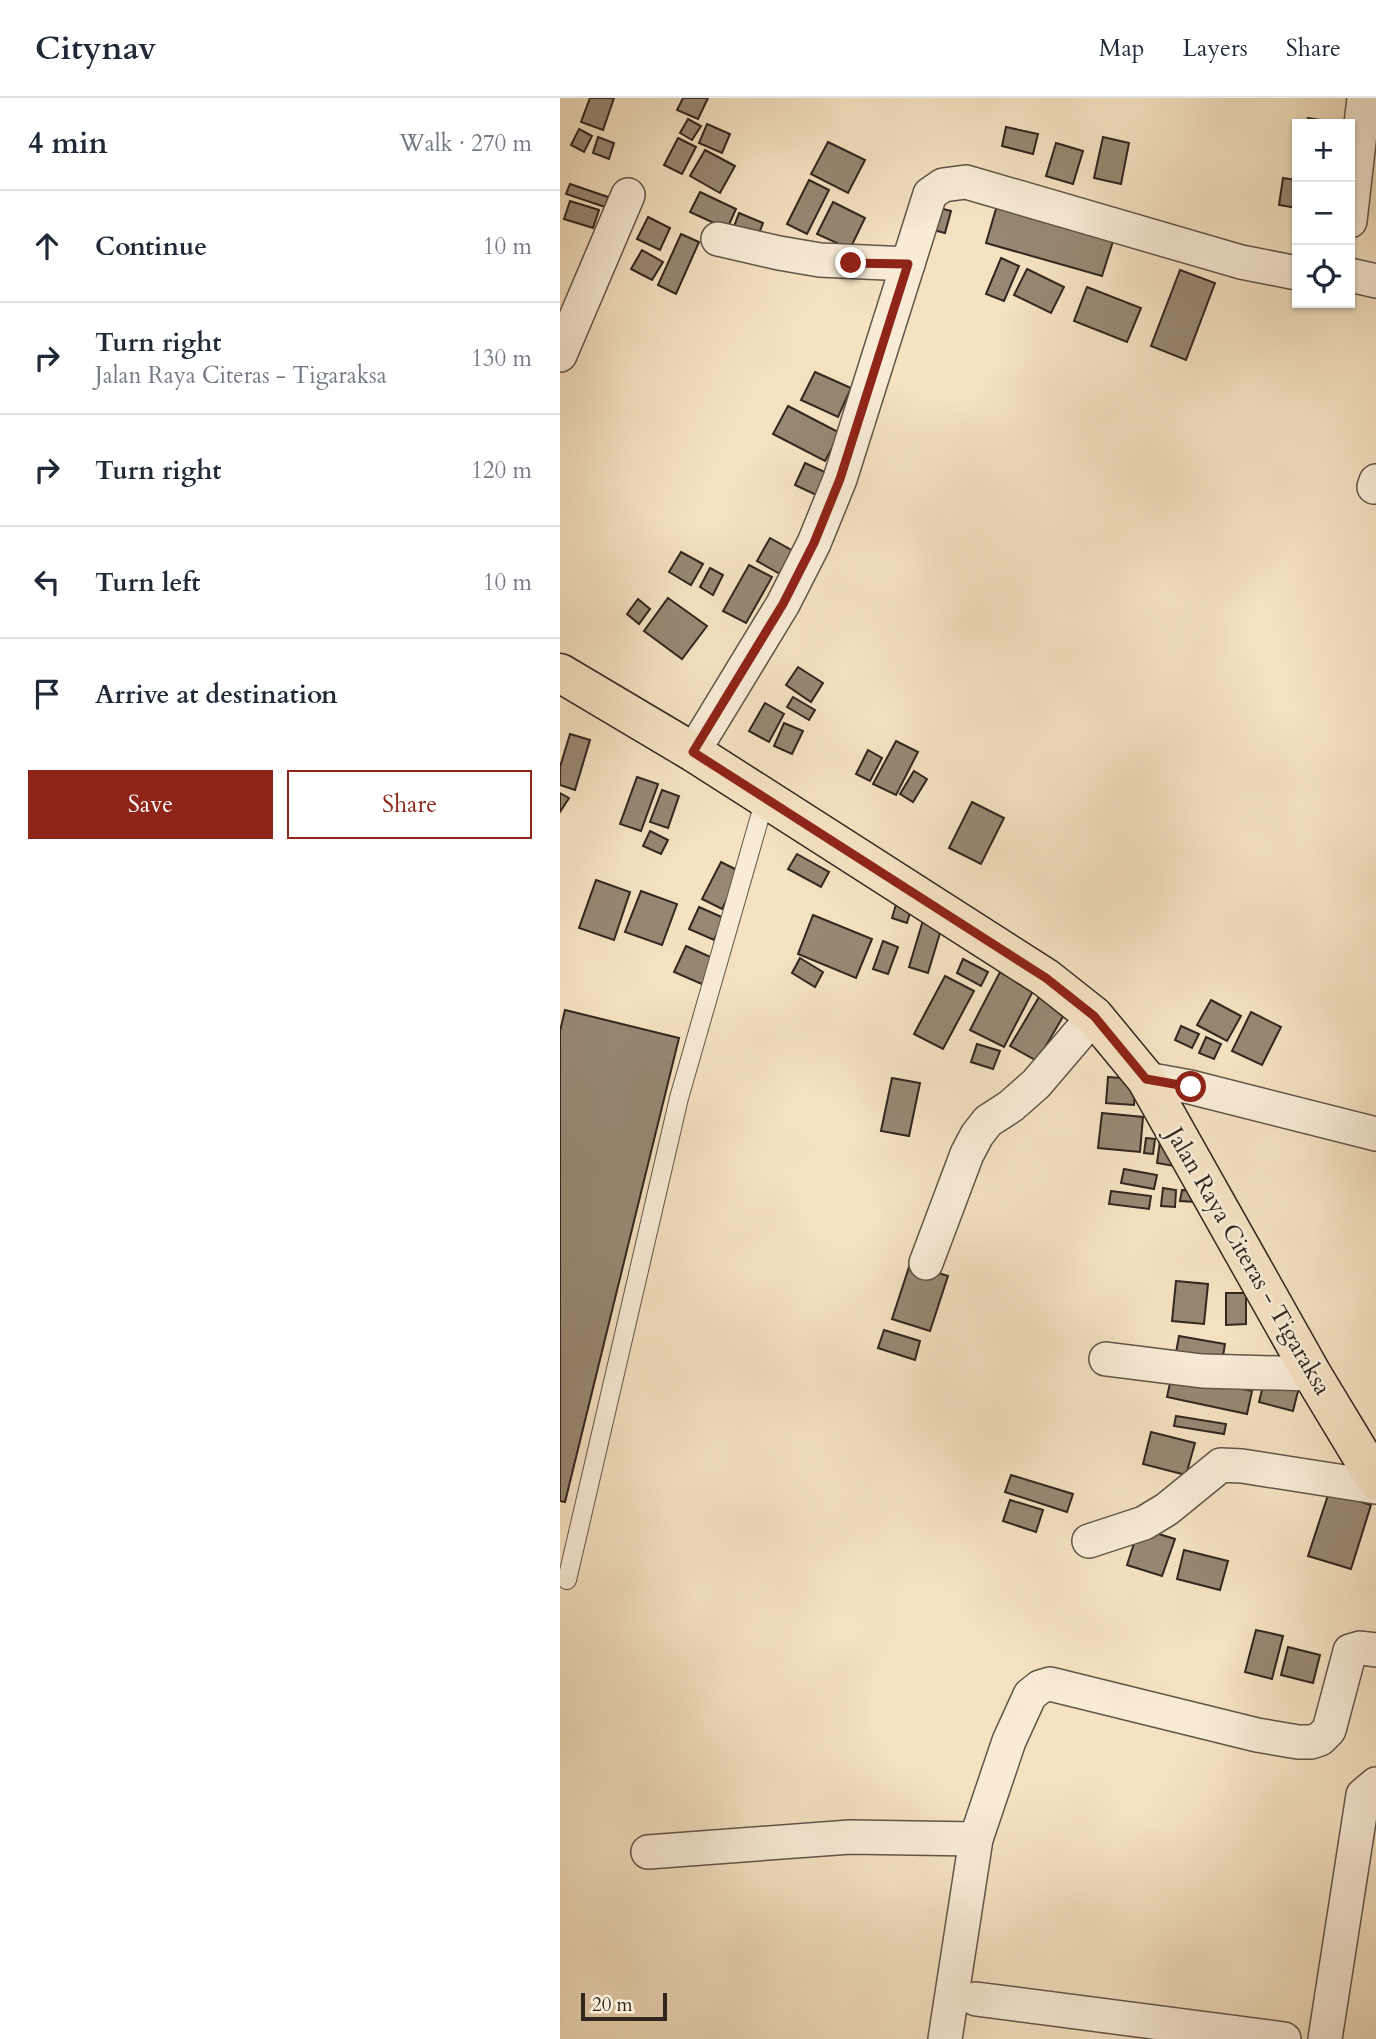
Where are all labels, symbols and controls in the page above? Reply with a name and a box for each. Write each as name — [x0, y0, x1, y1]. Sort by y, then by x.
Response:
text: Citynav — [35, 26, 156, 71]
text: Map — [1099, 32, 1145, 65]
text: Layers — [1183, 32, 1248, 65]
text: Share — [1286, 32, 1341, 65]
map controls — [1292, 119, 1355, 308]
button: + — [1292, 119, 1355, 182]
text: 4 min — [28, 123, 108, 164]
text: Walk · 270 m — [399, 128, 532, 159]
button: − — [1292, 182, 1355, 245]
icon: ahead — [28, 227, 66, 265]
text: Continue — [95, 229, 207, 264]
text: 10 m — [483, 231, 532, 262]
button: locate — [1292, 245, 1355, 308]
route end — [835, 247, 866, 278]
text: Turn right — [95, 325, 222, 360]
icon: right — [28, 339, 66, 377]
text: 130 m — [471, 343, 532, 374]
text: Jalan Raya Citeras - Tigaraksa — [95, 360, 387, 391]
icon: right — [28, 451, 66, 489]
text: Turn right — [95, 453, 222, 488]
text: 120 m — [471, 455, 532, 486]
icon: left — [28, 563, 66, 601]
text: Turn left — [95, 565, 200, 600]
text: 10 m — [483, 567, 532, 598]
icon: arrive — [28, 675, 66, 713]
text: Arrive at destination — [95, 677, 338, 712]
button: Save — [28, 770, 273, 839]
button: Share — [287, 770, 532, 839]
route start — [1175, 1071, 1206, 1102]
street label: Jalan Raya Citeras - Tigaraksa — [1157, 1119, 1339, 1402]
scale bar — [581, 1990, 667, 2022]
text: 20 m — [592, 1992, 633, 2018]

